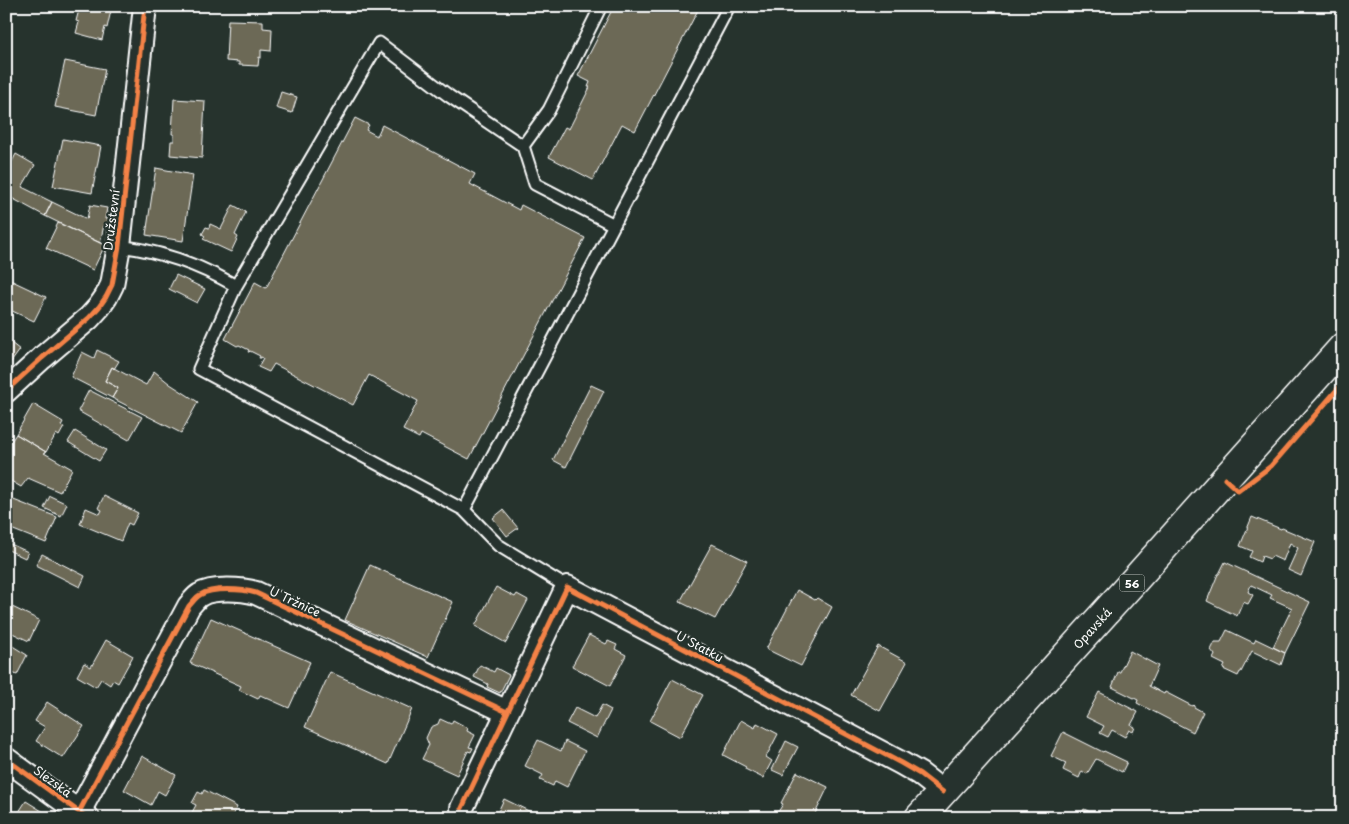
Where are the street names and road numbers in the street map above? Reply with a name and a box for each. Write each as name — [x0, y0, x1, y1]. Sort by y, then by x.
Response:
street label: Družstevní — [98, 188, 124, 252]
road number: 56 — [1120, 574, 1144, 592]
street label: U Tržnice — [267, 581, 323, 621]
street label: Opavská — [1069, 603, 1116, 653]
street label: U Statku — [673, 626, 727, 666]
street label: Slezská — [30, 761, 76, 801]

